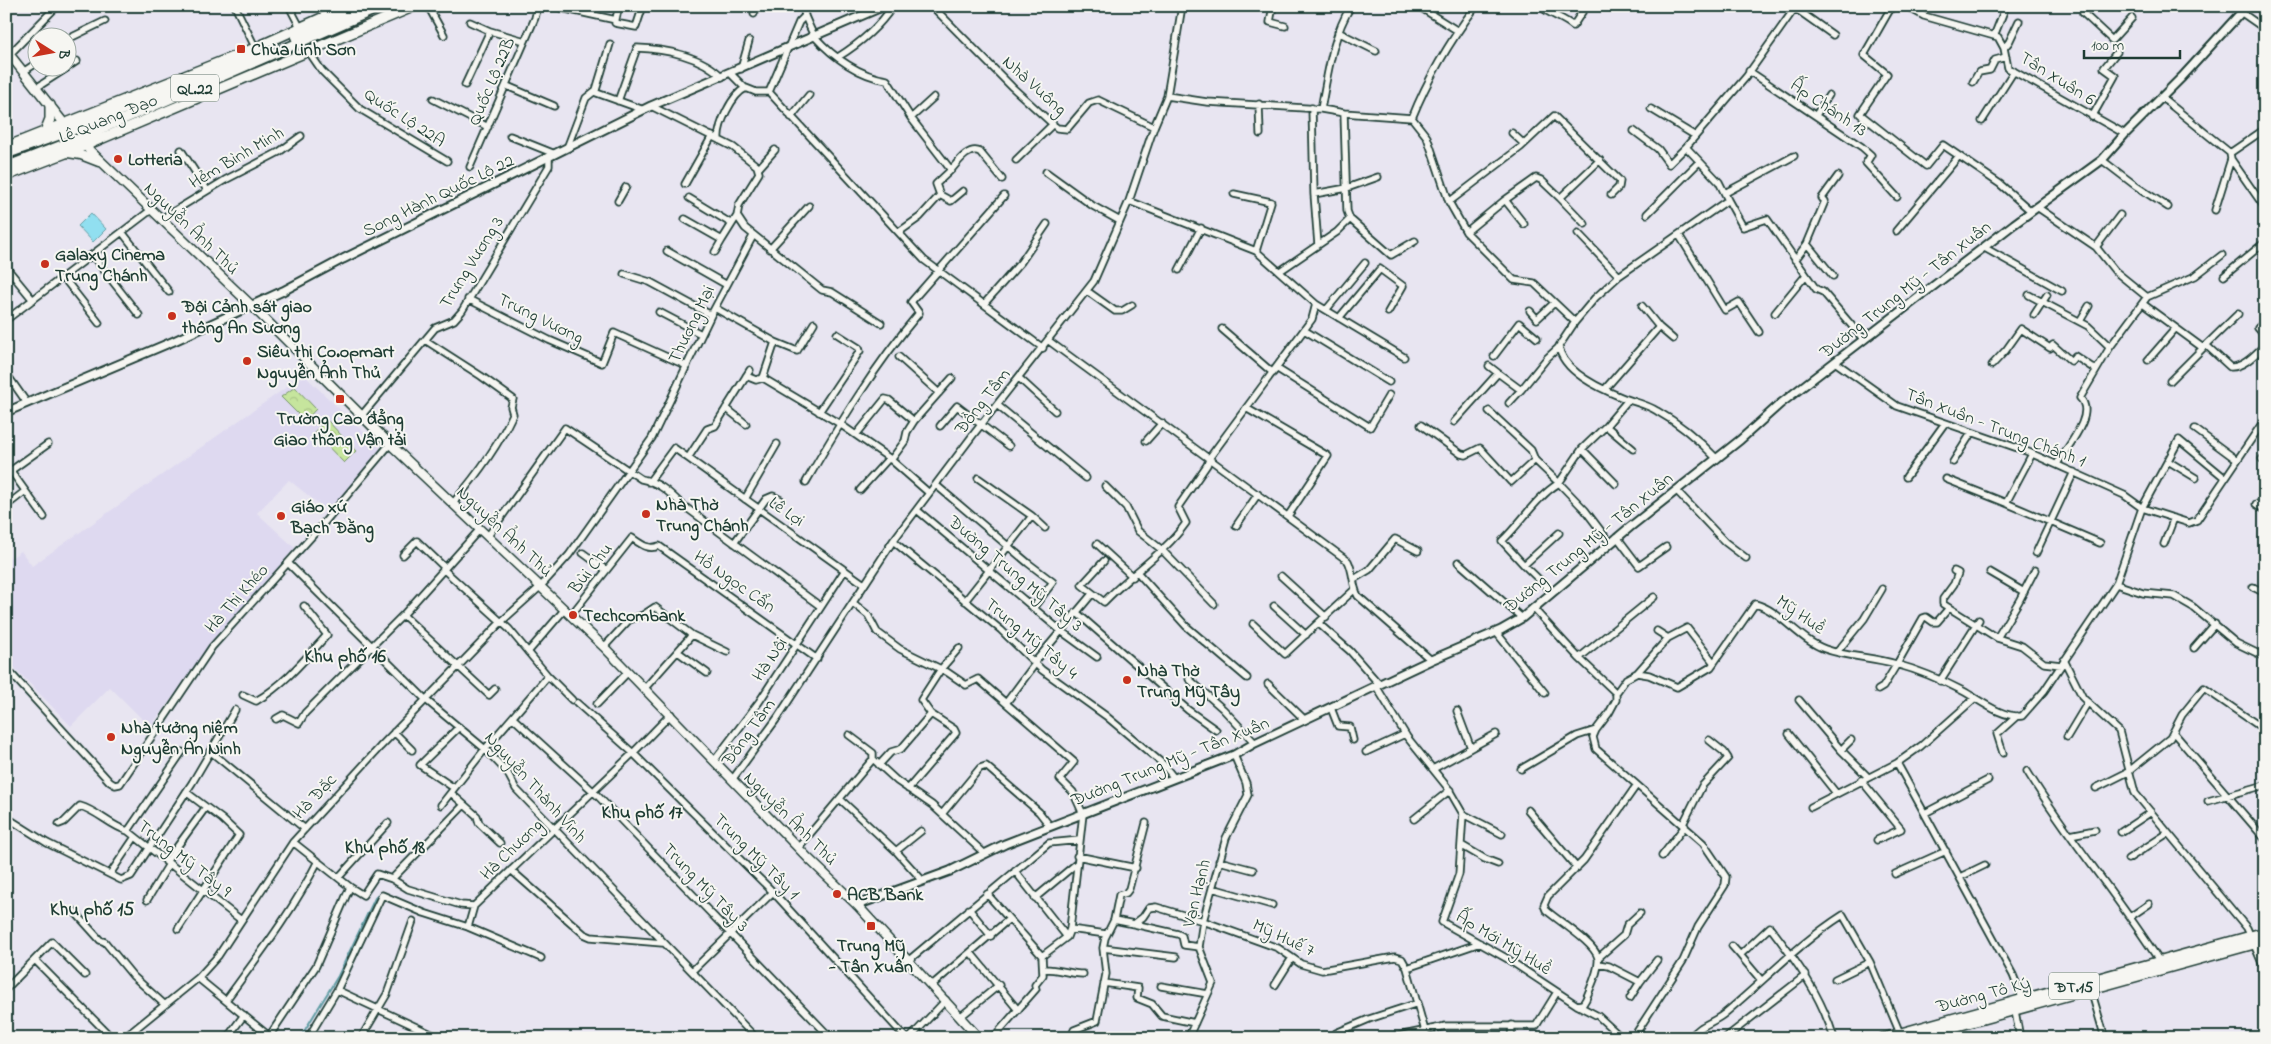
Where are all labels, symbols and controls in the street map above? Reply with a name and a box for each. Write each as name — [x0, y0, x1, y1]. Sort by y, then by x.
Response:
north arrow — [28, 28, 78, 78]
scale bar — [2084, 28, 2180, 60]
street label: Quốc Lộ 22B — [463, 34, 523, 130]
text: 100 m — [2091, 35, 2124, 57]
place label: Chùa Linh Sơn — [251, 38, 356, 64]
marker: Chùa Linh Sơn — [235, 43, 247, 55]
street label: Tân Xuân 6 — [2014, 46, 2100, 113]
text: B — [52, 47, 75, 61]
street label: Nhà Vuông — [995, 50, 1072, 123]
street label: Ấp Chánh 13 — [1784, 72, 1873, 144]
road number: QL.22 — [171, 75, 219, 102]
street label: Quốc Lộ 22A — [358, 83, 450, 155]
street label: Lê Quang Đạo — [55, 88, 162, 152]
street label: Hẻm Bình Minh — [185, 121, 289, 196]
place label: Lotteria — [128, 148, 183, 174]
street label: Song Hành Quốc Lộ 22 — [359, 149, 519, 246]
marker: Lotteria — [112, 153, 124, 165]
street label: Nguyễn Ảnh Thủ — [136, 176, 245, 283]
street label: Trưng Vương 3 — [434, 212, 512, 315]
street label: Đường Trung Mỹ - Tân Xuân — [1814, 215, 1998, 367]
place label: Galaxy Cinema Trung Chánh — [55, 243, 165, 291]
marker: Galaxy Cinema Trung Chánh — [39, 258, 51, 270]
street label: Thương Mại — [663, 282, 724, 369]
street label: Trưng Vương — [492, 288, 587, 353]
place label: Đội Cảnh sát giao thông An Sương — [181, 295, 312, 343]
marker: Đội Cảnh sát giao thông An Sương — [166, 310, 178, 322]
place label: Siêu thị Co.opmart Nguyễn Ảnh Thủ — [257, 340, 395, 388]
marker: Siêu thị Co.opmart Nguyễn Ảnh Thủ — [241, 355, 253, 367]
street label: Đồng Tâm — [949, 363, 1019, 442]
street label: Tân Xuân - Trung Chánh 1 — [1901, 382, 2089, 476]
marker: Trường Cao đẳng Giao thông Vận tải — [334, 393, 346, 405]
place label: Trường Cao đẳng Giao thông Vận tải — [274, 407, 406, 455]
street label: Đường Trung Mỹ - Tân Xuân — [1498, 467, 1680, 622]
street label: Nguyễn Ảnh Thủ — [449, 480, 558, 585]
street label: Lê Lợi — [763, 491, 809, 534]
place label: Nhà Thờ Trung Chánh — [656, 493, 749, 541]
place label: Giáo xứ Bạch Đằng — [290, 495, 374, 543]
marker: Nhà Thờ Trung Chánh — [640, 508, 652, 520]
marker: Giáo xứ Bạch Đằng — [275, 510, 287, 522]
street label: Đường Trung Mỹ Tây 3 — [940, 510, 1088, 640]
street label: Bùi Chu — [563, 538, 620, 601]
street label: Hồ Ngọc Cẩn — [687, 545, 780, 621]
street label: Hà Thị Khéo — [199, 559, 276, 640]
street label: Mỹ Huề — [1770, 589, 1830, 642]
street label: Trung Mỹ Tây 4 — [978, 593, 1084, 688]
place label: Techcombank — [583, 604, 686, 630]
marker: Techcombank — [567, 609, 579, 621]
street label: Hà Nội — [746, 633, 795, 687]
district label: Khu phố 16 — [304, 644, 386, 671]
place label: Nhà Thờ Trung Mỹ Tây — [1137, 659, 1240, 707]
marker: Nhà Thờ Trung Mỹ Tây — [1121, 674, 1133, 686]
street label: Đồng Tâm — [716, 694, 784, 774]
street label: Đường Trung Mỹ - Tân Xuân — [1067, 711, 1274, 816]
place label: Nhà tưởng niệm Nguyễn An Ninh — [121, 716, 241, 764]
street label: Nguyễn Thành Vĩnh — [476, 727, 592, 851]
marker: Nhà tưởng niệm Nguyễn An Ninh — [105, 731, 117, 743]
street label: Nguyễn Ảnh Thủ — [736, 766, 843, 873]
street label: Hà Đặc — [287, 769, 344, 826]
district label: Khu phố 17 — [601, 800, 683, 827]
street label: Trung Mỹ Tây 1 — [706, 808, 805, 908]
street label: Hà Chương — [475, 814, 551, 888]
street label: Trung Mỹ Tây 9 — [131, 815, 237, 906]
district label: Khu phố 18 — [345, 835, 425, 862]
street label: Trung Mỹ Tây 3 — [655, 838, 754, 939]
street label: Vạn Hạnh — [1177, 857, 1219, 931]
place label: ACB Bank — [847, 883, 924, 909]
marker: ACB Bank — [831, 888, 843, 900]
district label: Khu phố 15 — [50, 897, 134, 924]
street label: Ấp Mới Mỹ Huề — [1450, 903, 1558, 983]
street label: Mỹ Huế 7 — [1248, 913, 1319, 965]
marker: Trung Mỹ - Tân Xuân — [865, 920, 877, 932]
place label: Trung Mỹ - Tân Xuân — [828, 934, 913, 981]
street label: Đường Tô Ký — [1933, 971, 2034, 1022]
road number: ĐT.15 — [2049, 972, 2099, 999]

